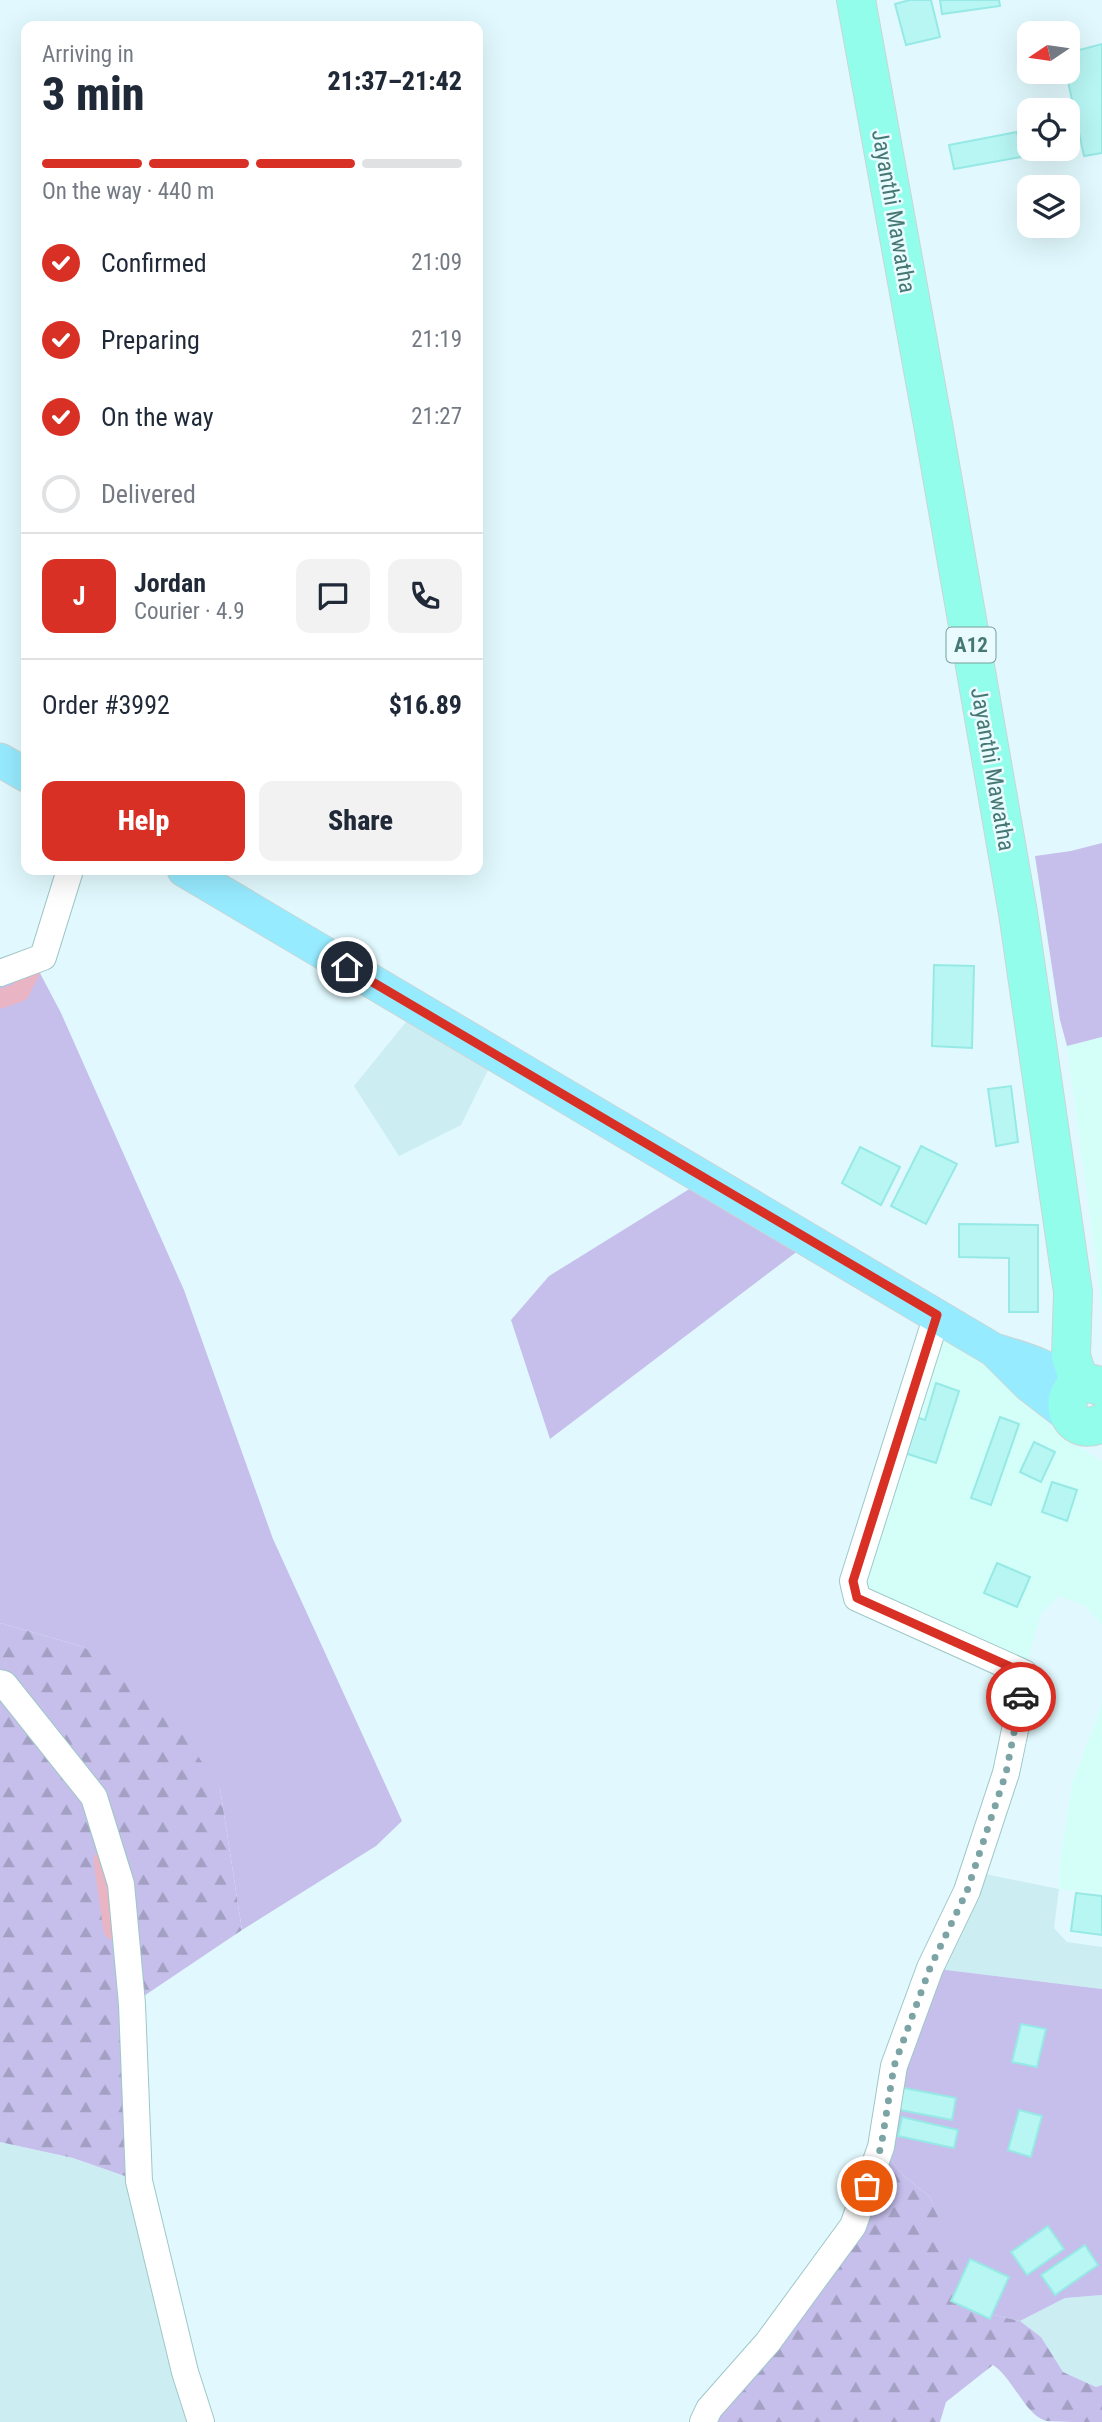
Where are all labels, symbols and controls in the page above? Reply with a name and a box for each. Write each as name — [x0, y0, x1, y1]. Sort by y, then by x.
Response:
north arrow — [1017, 21, 1080, 84]
map controls — [1017, 21, 1080, 238]
text: Arriving in — [42, 41, 134, 68]
text: 21:37–21:42 — [328, 66, 462, 96]
text: 3 min — [42, 67, 145, 121]
button: locate — [1017, 98, 1080, 161]
street label: Jayanthi Mawatha — [866, 127, 921, 295]
button: layers — [1017, 175, 1080, 238]
text: On the way · 440 m — [42, 178, 214, 205]
icon: check — [42, 244, 80, 282]
text: Confirmed — [101, 248, 207, 278]
text: 21:09 — [411, 249, 462, 276]
icon: check — [42, 321, 80, 359]
text: Preparing — [101, 325, 200, 355]
text: 21:19 — [411, 326, 462, 353]
icon: check — [42, 398, 80, 436]
text: On the way — [101, 402, 214, 432]
text: 21:27 — [411, 403, 462, 430]
text: Delivered — [101, 479, 196, 509]
button: chat — [296, 559, 370, 633]
button: phone — [388, 559, 462, 633]
text: Jordan — [134, 568, 206, 598]
text: J — [73, 581, 85, 611]
text: Courier · 4.9 — [134, 598, 245, 625]
road number: A12 — [946, 628, 996, 662]
street label: Jayanthi Mawatha — [965, 685, 1020, 853]
text: Order #3992 — [42, 690, 170, 720]
text: $16.89 — [389, 690, 462, 720]
button: Help — [42, 781, 245, 861]
button: Share — [259, 781, 462, 861]
pin — [317, 937, 377, 997]
icon: home — [328, 948, 366, 986]
courier — [986, 1662, 1056, 1732]
icon: car — [1002, 1678, 1040, 1716]
pin — [837, 2156, 897, 2216]
icon: bag — [848, 2167, 886, 2205]

